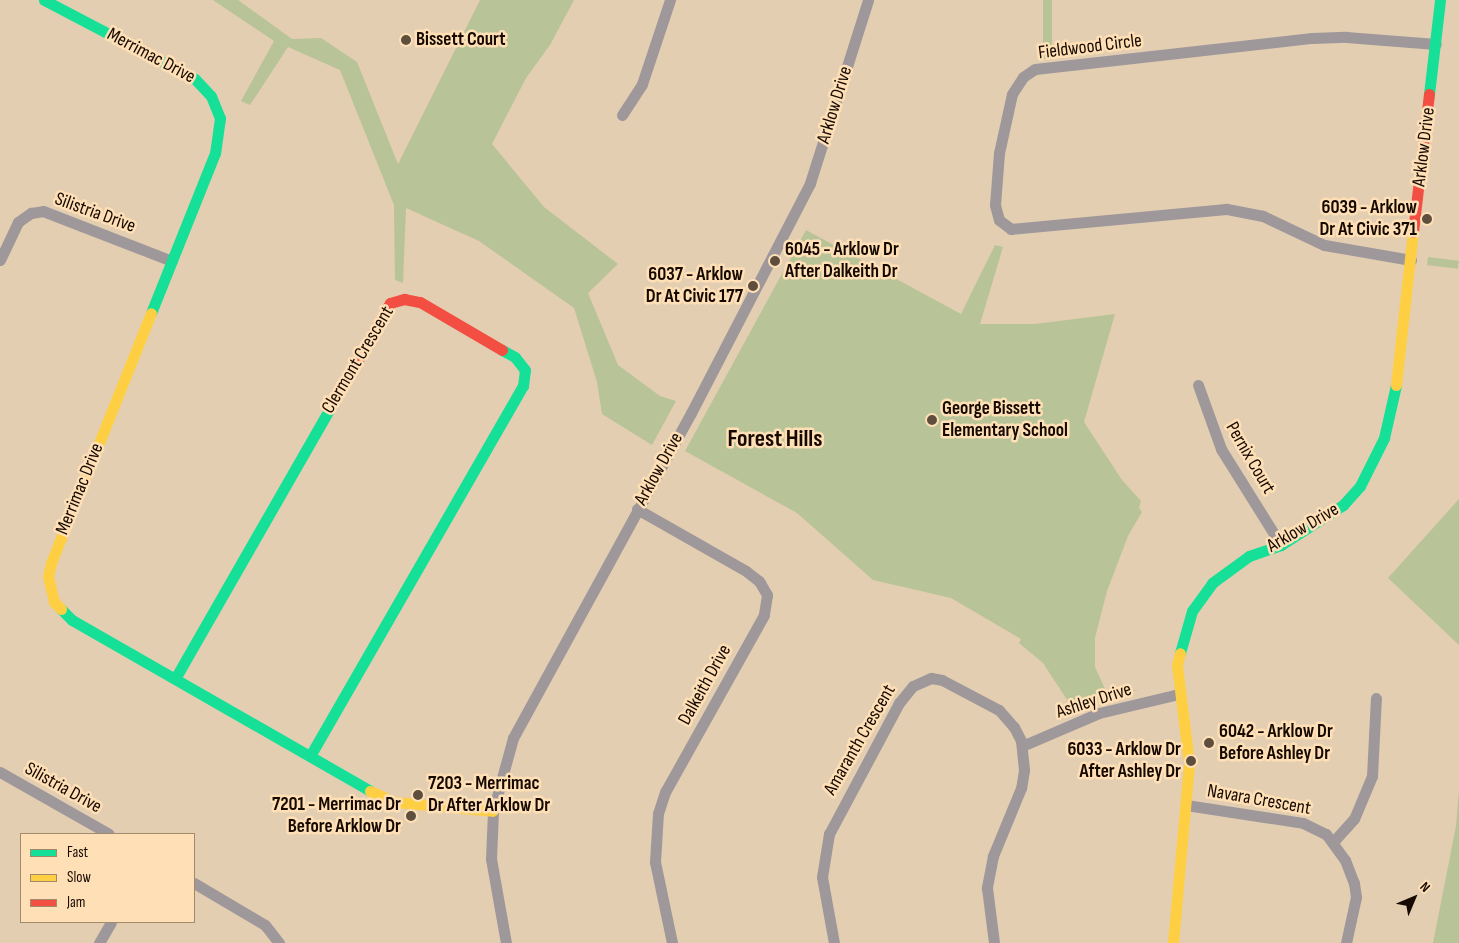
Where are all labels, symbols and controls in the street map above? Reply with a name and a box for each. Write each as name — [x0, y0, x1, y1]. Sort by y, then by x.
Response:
street label: Merrimac Drive — [103, 23, 199, 89]
place label: Bissett Court — [416, 29, 506, 51]
street label: Fieldwood Circle — [1037, 29, 1143, 65]
marker: Bissett Court — [400, 34, 412, 46]
street label: Arklow Drive — [812, 64, 858, 146]
street label: Arklow Drive — [1408, 106, 1440, 188]
street label: Silistria Drive — [52, 188, 138, 238]
place label: 6039 - Arklow Dr At Civic 371 — [1320, 197, 1417, 241]
marker: 6039 - Arklow Dr At Civic 371 — [1421, 213, 1433, 225]
place label: 6045 - Arklow Dr After Dalkeith Dr — [785, 239, 899, 283]
marker: 6045 - Arklow Dr After Dalkeith Dr — [769, 255, 781, 267]
place label: 6037 - Arklow Dr At Civic 177 — [646, 264, 743, 308]
marker: 6037 - Arklow Dr At Civic 177 — [747, 280, 759, 292]
street label: Clermont Crescent — [317, 302, 399, 418]
place label: George Bissett Elementary School — [942, 398, 1068, 442]
marker: George Bissett Elementary School — [926, 414, 938, 426]
street label: Pernix Court — [1220, 418, 1280, 498]
district label: Forest Hills — [728, 425, 822, 453]
street label: Arklow Drive — [630, 429, 688, 509]
street label: Merrimac Drive — [51, 440, 109, 538]
street label: Arklow Drive — [1263, 498, 1343, 558]
street label: Dalkeith Drive — [674, 641, 736, 729]
street label: Ashley Drive — [1054, 678, 1134, 724]
street label: Amaranth Crescent — [819, 681, 901, 799]
place label: 6042 - Arklow Dr Before Ashley Dr — [1219, 721, 1333, 765]
marker: 6042 - Arklow Dr Before Ashley Dr — [1203, 737, 1215, 749]
place label: 6033 - Arklow Dr After Ashley Dr — [1067, 739, 1181, 783]
marker: 6033 - Arklow Dr After Ashley Dr — [1185, 755, 1197, 767]
street label: Silistria Drive — [21, 758, 105, 818]
place label: 7203 - Merrimac Dr After Arklow Dr — [428, 773, 550, 817]
street label: Navara Crescent — [1205, 780, 1313, 820]
marker: 7203 - Merrimac Dr After Arklow Dr — [412, 789, 424, 801]
place label: 7201 - Merrimac Dr Before Arklow Dr — [272, 794, 401, 838]
marker: 7201 - Merrimac Dr Before Arklow Dr — [405, 810, 417, 822]
legend — [20, 833, 195, 923]
text: Fast — [67, 843, 88, 862]
text: Slow — [67, 868, 91, 887]
north arrow — [1389, 873, 1439, 923]
text: N — [1416, 878, 1434, 896]
text: Jam — [67, 893, 85, 912]

